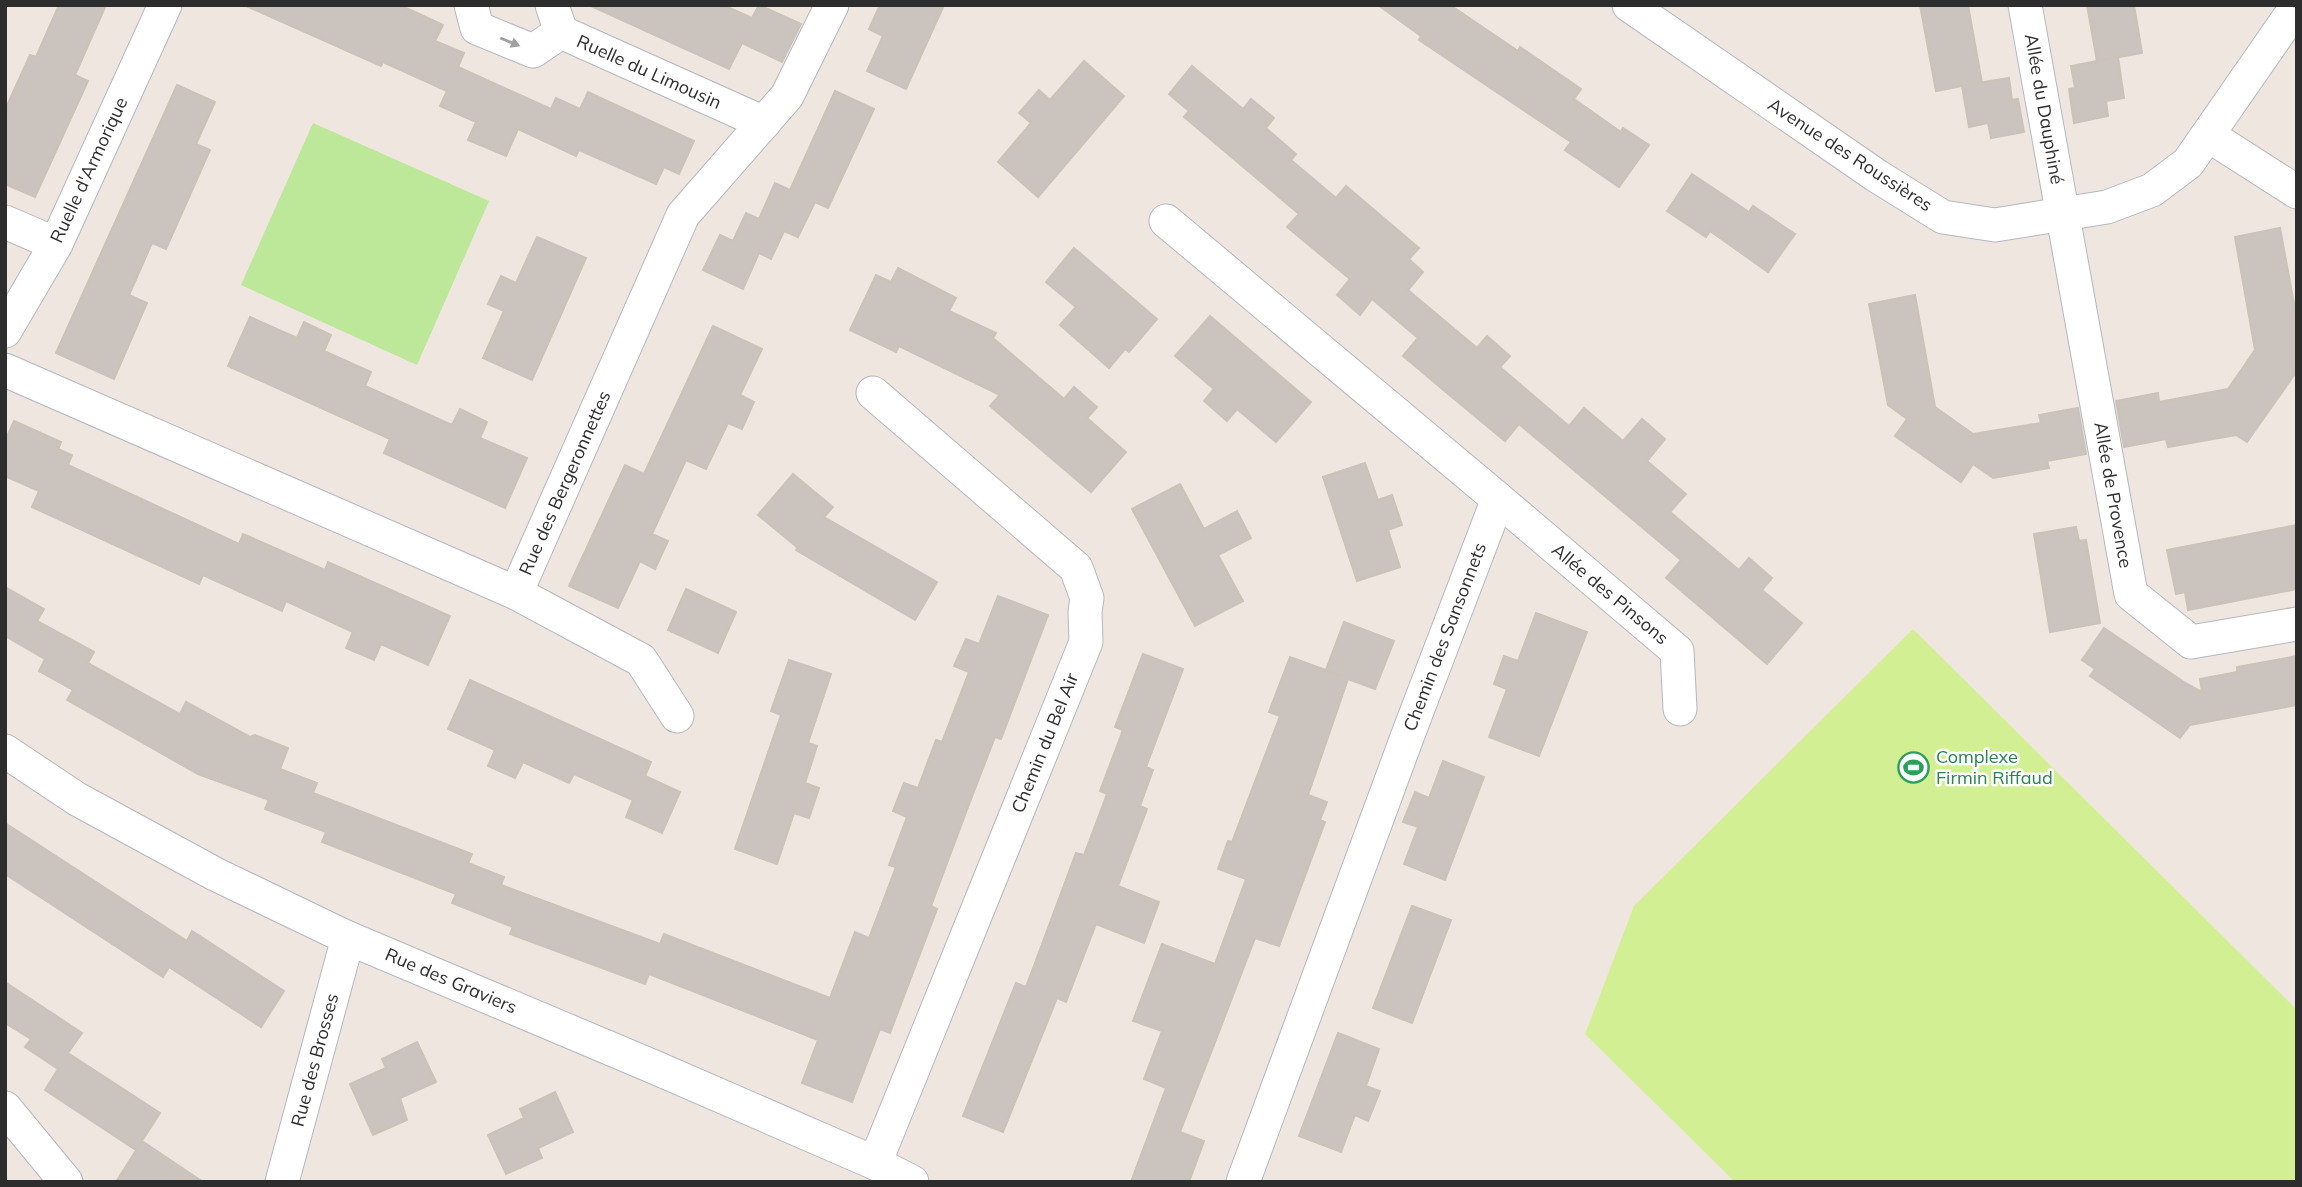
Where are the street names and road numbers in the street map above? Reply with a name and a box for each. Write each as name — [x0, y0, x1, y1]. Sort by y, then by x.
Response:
street label: Ruelle du Limousin — [573, 29, 725, 114]
street label: Allée du Dauphiné — [2020, 32, 2069, 186]
street label: Ruelle d'Armorique — [45, 93, 132, 246]
street label: Avenue des Roussières — [1764, 93, 1937, 216]
street label: Rue des Bergeronnettes — [514, 387, 616, 578]
street label: Allée de Provence — [2089, 420, 2138, 570]
street label: Allée des Pinsons — [1547, 538, 1674, 649]
street label: Chemin des Sansonnets — [1398, 539, 1491, 734]
street label: Chemin du Bel Air — [1006, 669, 1083, 816]
street label: Rue des Graviers — [382, 942, 521, 1019]
street label: Rue des Brosses — [286, 991, 343, 1129]

